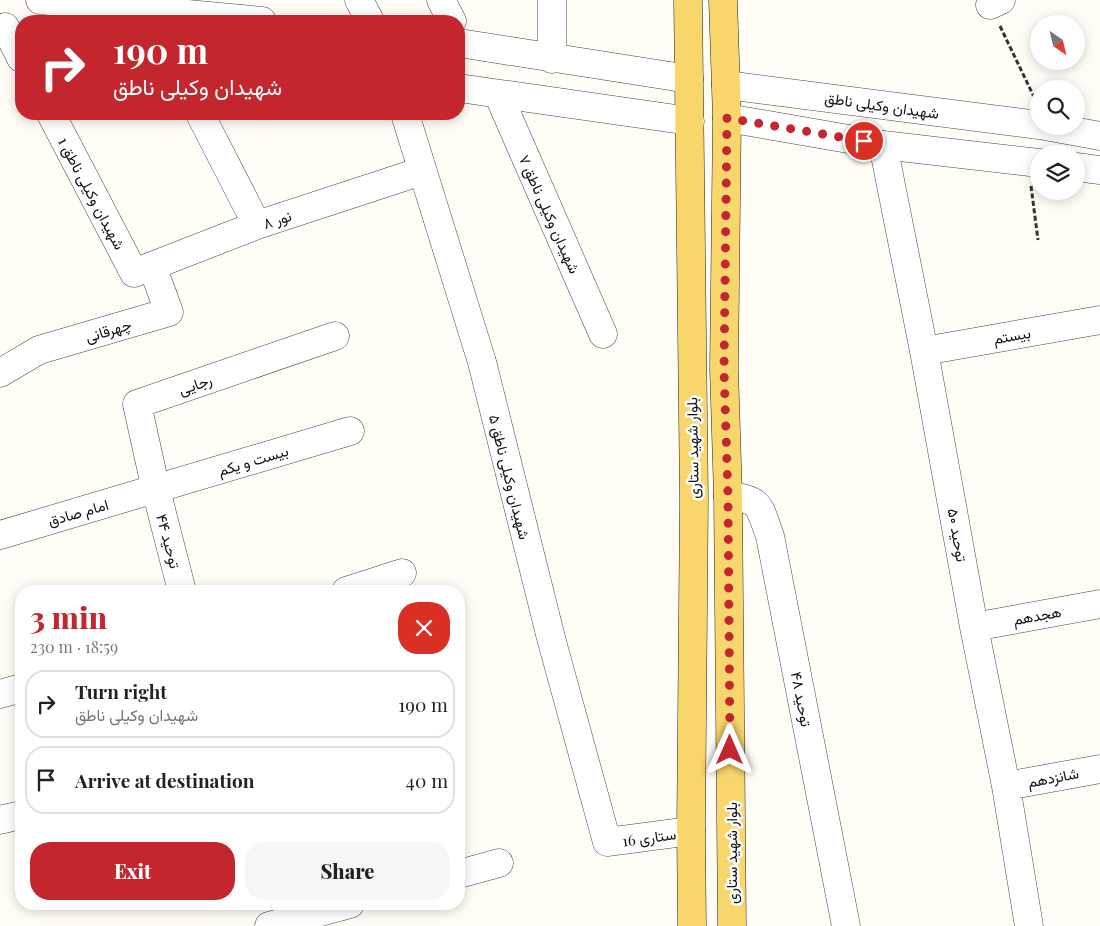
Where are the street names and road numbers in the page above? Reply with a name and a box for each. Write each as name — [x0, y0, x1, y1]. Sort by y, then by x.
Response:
street label: شهیدان وکیلی ناطق — [823, 87, 941, 124]
street label: شهیدان وکیلی ناطق 1 — [53, 133, 130, 253]
street label: شهیدان وکیلی ناطق ۷ — [514, 151, 585, 277]
street label: نور ۸ — [260, 205, 294, 233]
street label: چهرقانی — [83, 314, 134, 347]
street label: بیستم — [992, 322, 1032, 349]
street label: رجایی — [175, 369, 215, 400]
street label: بلوار شهید ستاری — [681, 397, 704, 499]
street label: شهیدان وکیلی ناطق ۵ — [484, 412, 535, 542]
street label: بیست و یکم — [215, 440, 291, 481]
street label: امام صادق — [45, 494, 111, 531]
street label: توحید ۵۰ — [943, 507, 973, 564]
street label: توحید ۴۴ — [152, 512, 186, 571]
street label: هجدهم — [1011, 601, 1063, 630]
street label: توحید ۴۸ — [787, 670, 817, 729]
street label: شانزدهم — [1026, 762, 1081, 793]
street label: بلوار شهید ستاری — [721, 802, 742, 904]
street label: ستاری 16 — [621, 823, 678, 852]

